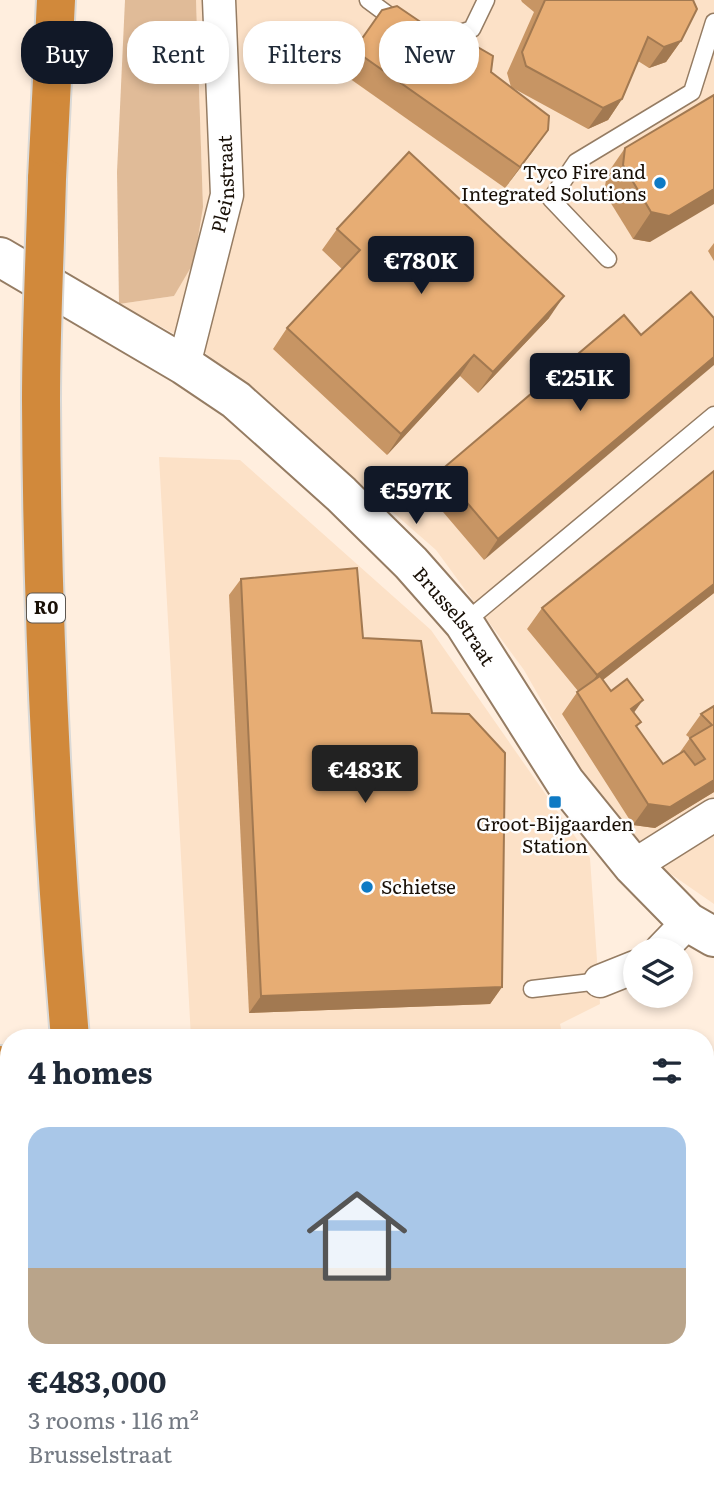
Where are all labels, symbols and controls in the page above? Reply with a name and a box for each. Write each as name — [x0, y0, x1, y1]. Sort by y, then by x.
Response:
chip: Buy — [21, 21, 113, 84]
chip: Rent — [127, 21, 229, 84]
chip: Filters — [243, 21, 365, 84]
chip: New — [379, 21, 479, 84]
street label: Pleinstraat — [203, 134, 240, 236]
place label: Tyco Fire and Integrated Solutions — [461, 157, 646, 207]
marker: Tyco Fire and Integrated Solutions — [652, 175, 668, 191]
pin: €780K — [372, 236, 470, 296]
text: €780K — [384, 242, 458, 276]
pin: €251K — [531, 354, 629, 413]
text: €251K — [546, 359, 614, 393]
pin: €597K — [367, 466, 465, 526]
text: €597K — [380, 472, 452, 506]
street label: Brusselstraat — [407, 560, 503, 671]
road number: R0 — [27, 594, 65, 622]
pin: €483K — [316, 746, 414, 805]
text: €483K — [328, 751, 402, 785]
marker: Groot-Bijgaarden Station — [547, 794, 563, 810]
place label: Groot-Bijgaarden Station — [476, 809, 634, 859]
place label: Schietse — [381, 872, 456, 900]
marker: Schietse — [359, 879, 375, 895]
map controls — [623, 938, 693, 1008]
button: layers — [623, 938, 693, 1008]
text: 4 homes — [28, 1049, 153, 1093]
icon: filters — [648, 1052, 686, 1090]
icon: home — [294, 1173, 420, 1299]
text: €483,000 — [28, 1358, 166, 1402]
text: 3 rooms · 116 m² — [28, 1402, 199, 1436]
text: Brusselstraat — [28, 1436, 172, 1470]

